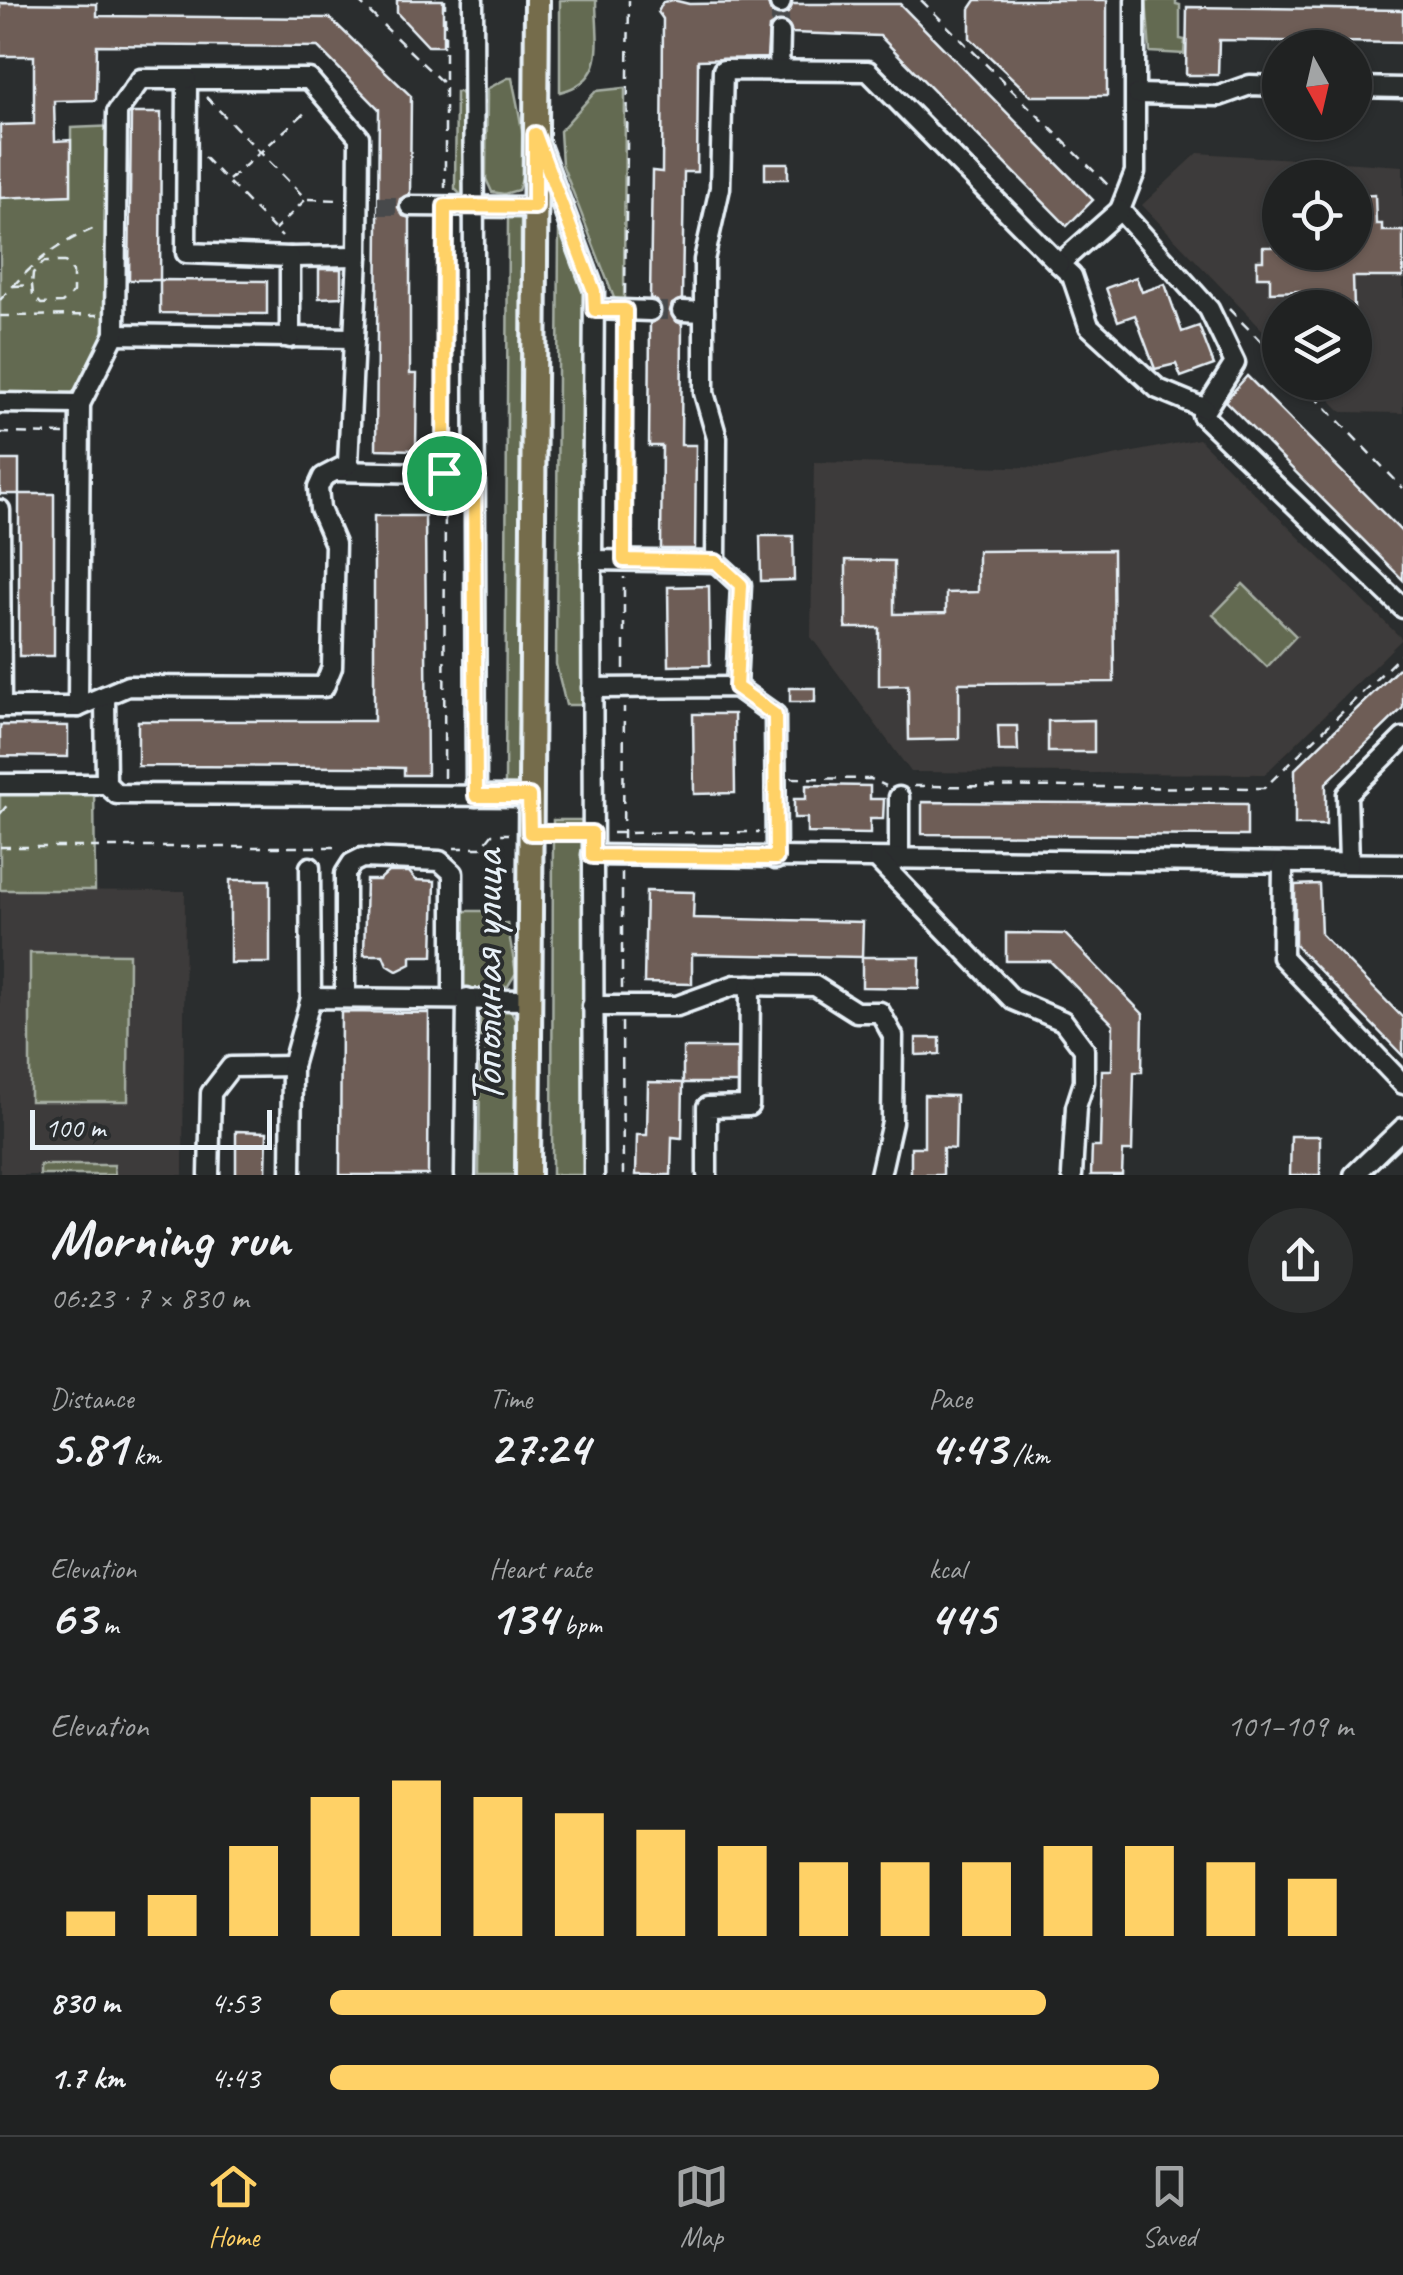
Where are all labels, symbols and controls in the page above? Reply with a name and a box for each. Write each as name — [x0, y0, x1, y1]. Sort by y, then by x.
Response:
north arrow — [1262, 30, 1372, 140]
map controls — [1262, 30, 1372, 400]
button: locate — [1262, 160, 1372, 270]
button: layers — [1262, 290, 1372, 400]
pin — [402, 431, 487, 516]
icon: arrive — [417, 446, 472, 501]
street label: Тополиная улица — [456, 847, 516, 1104]
scale bar — [30, 1105, 272, 1150]
text: 100 m — [45, 1110, 105, 1145]
text: Morning run — [50, 1204, 290, 1274]
button: share — [1248, 1208, 1353, 1313]
text: 06:23 · 7 × 830 m — [50, 1277, 248, 1318]
text: Distance — [50, 1381, 134, 1416]
text: Time — [489, 1381, 532, 1416]
text: Pace — [929, 1381, 972, 1416]
text: 5.81 — [50, 1416, 127, 1479]
text: 27:24 — [489, 1416, 589, 1479]
text: 4:43 — [929, 1416, 1006, 1479]
text: km — [127, 1437, 161, 1472]
text: /km — [1006, 1437, 1049, 1472]
text: Elevation — [50, 1551, 136, 1586]
text: Heart rate — [489, 1551, 591, 1586]
text: kcal — [929, 1551, 966, 1586]
text: 63 — [50, 1586, 96, 1649]
text: 134 — [489, 1586, 557, 1649]
text: 445 — [929, 1586, 995, 1649]
text: m — [96, 1607, 119, 1642]
text: bpm — [557, 1607, 602, 1642]
text: Elevation — [50, 1705, 148, 1746]
text: 101–109 m — [1227, 1705, 1353, 1746]
text: 830 m — [50, 1982, 119, 2023]
text: 4:53 — [210, 1982, 260, 2023]
text: 1.7 km — [50, 2057, 124, 2098]
text: 4:43 — [210, 2057, 260, 2098]
tab: Home — [206, 2159, 261, 2254]
tab: Map — [674, 2159, 729, 2254]
tab: Saved — [1142, 2159, 1197, 2254]

